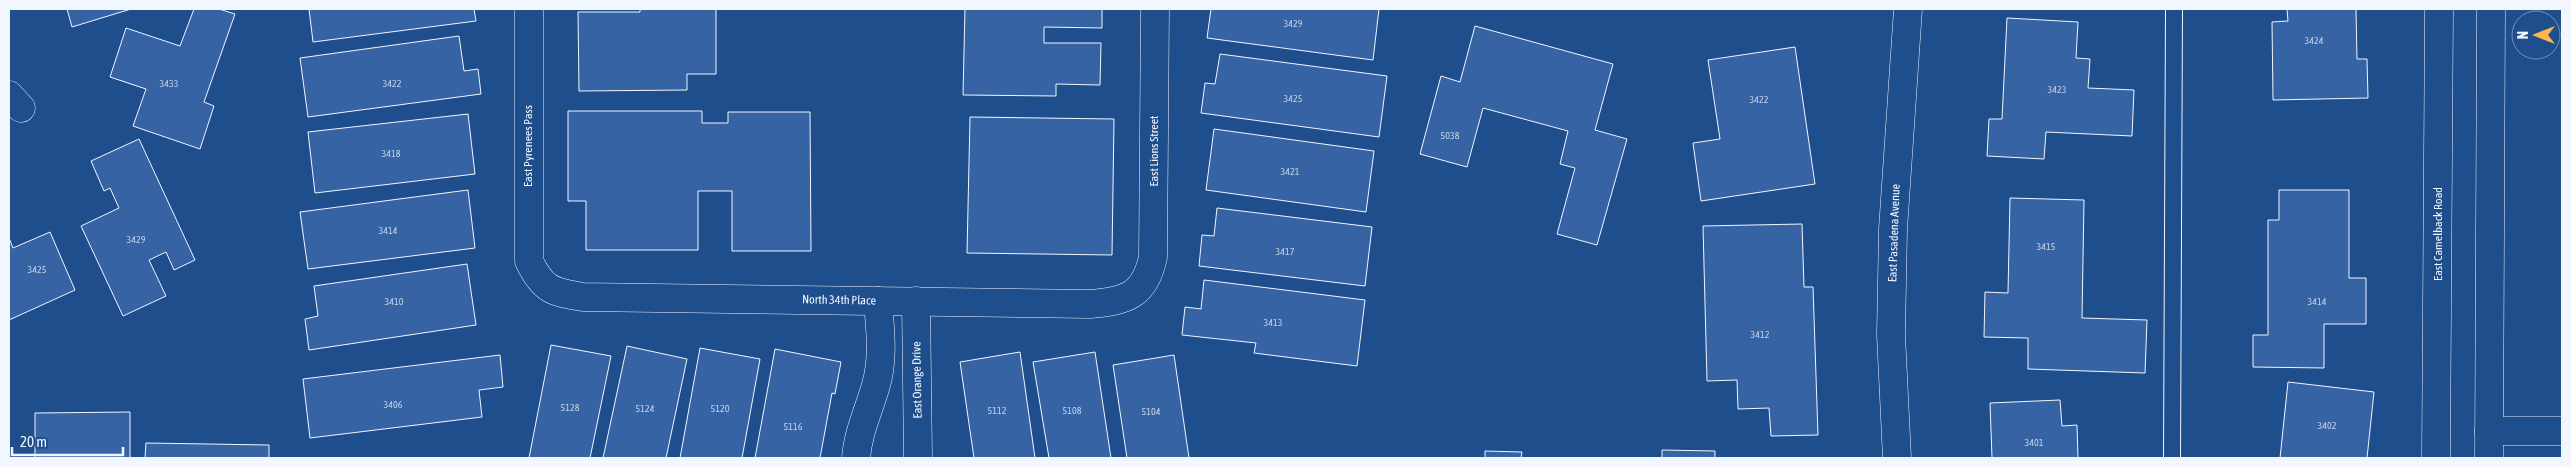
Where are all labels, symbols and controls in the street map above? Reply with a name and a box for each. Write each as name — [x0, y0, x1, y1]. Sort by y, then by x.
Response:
north arrow — [2511, 10, 2561, 60]
house number: 3429 — [1284, 18, 1303, 29]
text: N — [2515, 31, 2531, 39]
house number: 3424 — [2305, 35, 2324, 46]
house number: 3433 — [160, 78, 179, 89]
house number: 3422 — [383, 78, 402, 89]
house number: 3423 — [2048, 84, 2067, 95]
house number: 3425 — [1284, 93, 1303, 104]
house number: 3422 — [1750, 94, 1769, 105]
street label: East Pyrenees Pass — [521, 105, 535, 187]
street label: East Lions Street — [1147, 115, 1161, 187]
house number: 5038 — [1441, 130, 1460, 141]
house number: 3418 — [382, 148, 401, 159]
house number: 3421 — [1281, 166, 1300, 177]
street label: East Pasadena Avenue — [1885, 184, 1903, 282]
street label: East Camelback Road — [2431, 187, 2445, 281]
house number: 3414 — [379, 225, 398, 236]
house number: 3429 — [127, 234, 146, 245]
house number: 3415 — [2037, 241, 2056, 252]
house number: 3417 — [1276, 246, 1295, 257]
house number: 3425 — [28, 264, 47, 275]
street label: North 34th Place — [802, 292, 876, 308]
house number: 3410 — [385, 296, 404, 307]
house number: 3414 — [2308, 296, 2327, 307]
house number: 3413 — [1264, 317, 1283, 328]
house number: 3412 — [1751, 329, 1770, 340]
street label: East Orange Drive — [909, 341, 925, 419]
house number: 3406 — [384, 399, 403, 410]
house number: 5128 — [561, 402, 580, 413]
house number: 5124 — [636, 403, 655, 414]
house number: 5120 — [711, 403, 730, 414]
house number: 5112 — [988, 405, 1007, 416]
house number: 5108 — [1063, 405, 1082, 416]
house number: 5104 — [1142, 406, 1161, 417]
house number: 3402 — [2318, 420, 2337, 431]
house number: 5116 — [784, 421, 803, 432]
scale bar — [12, 424, 124, 456]
text: 20 m — [20, 433, 47, 450]
house number: 3401 — [2025, 437, 2044, 448]

